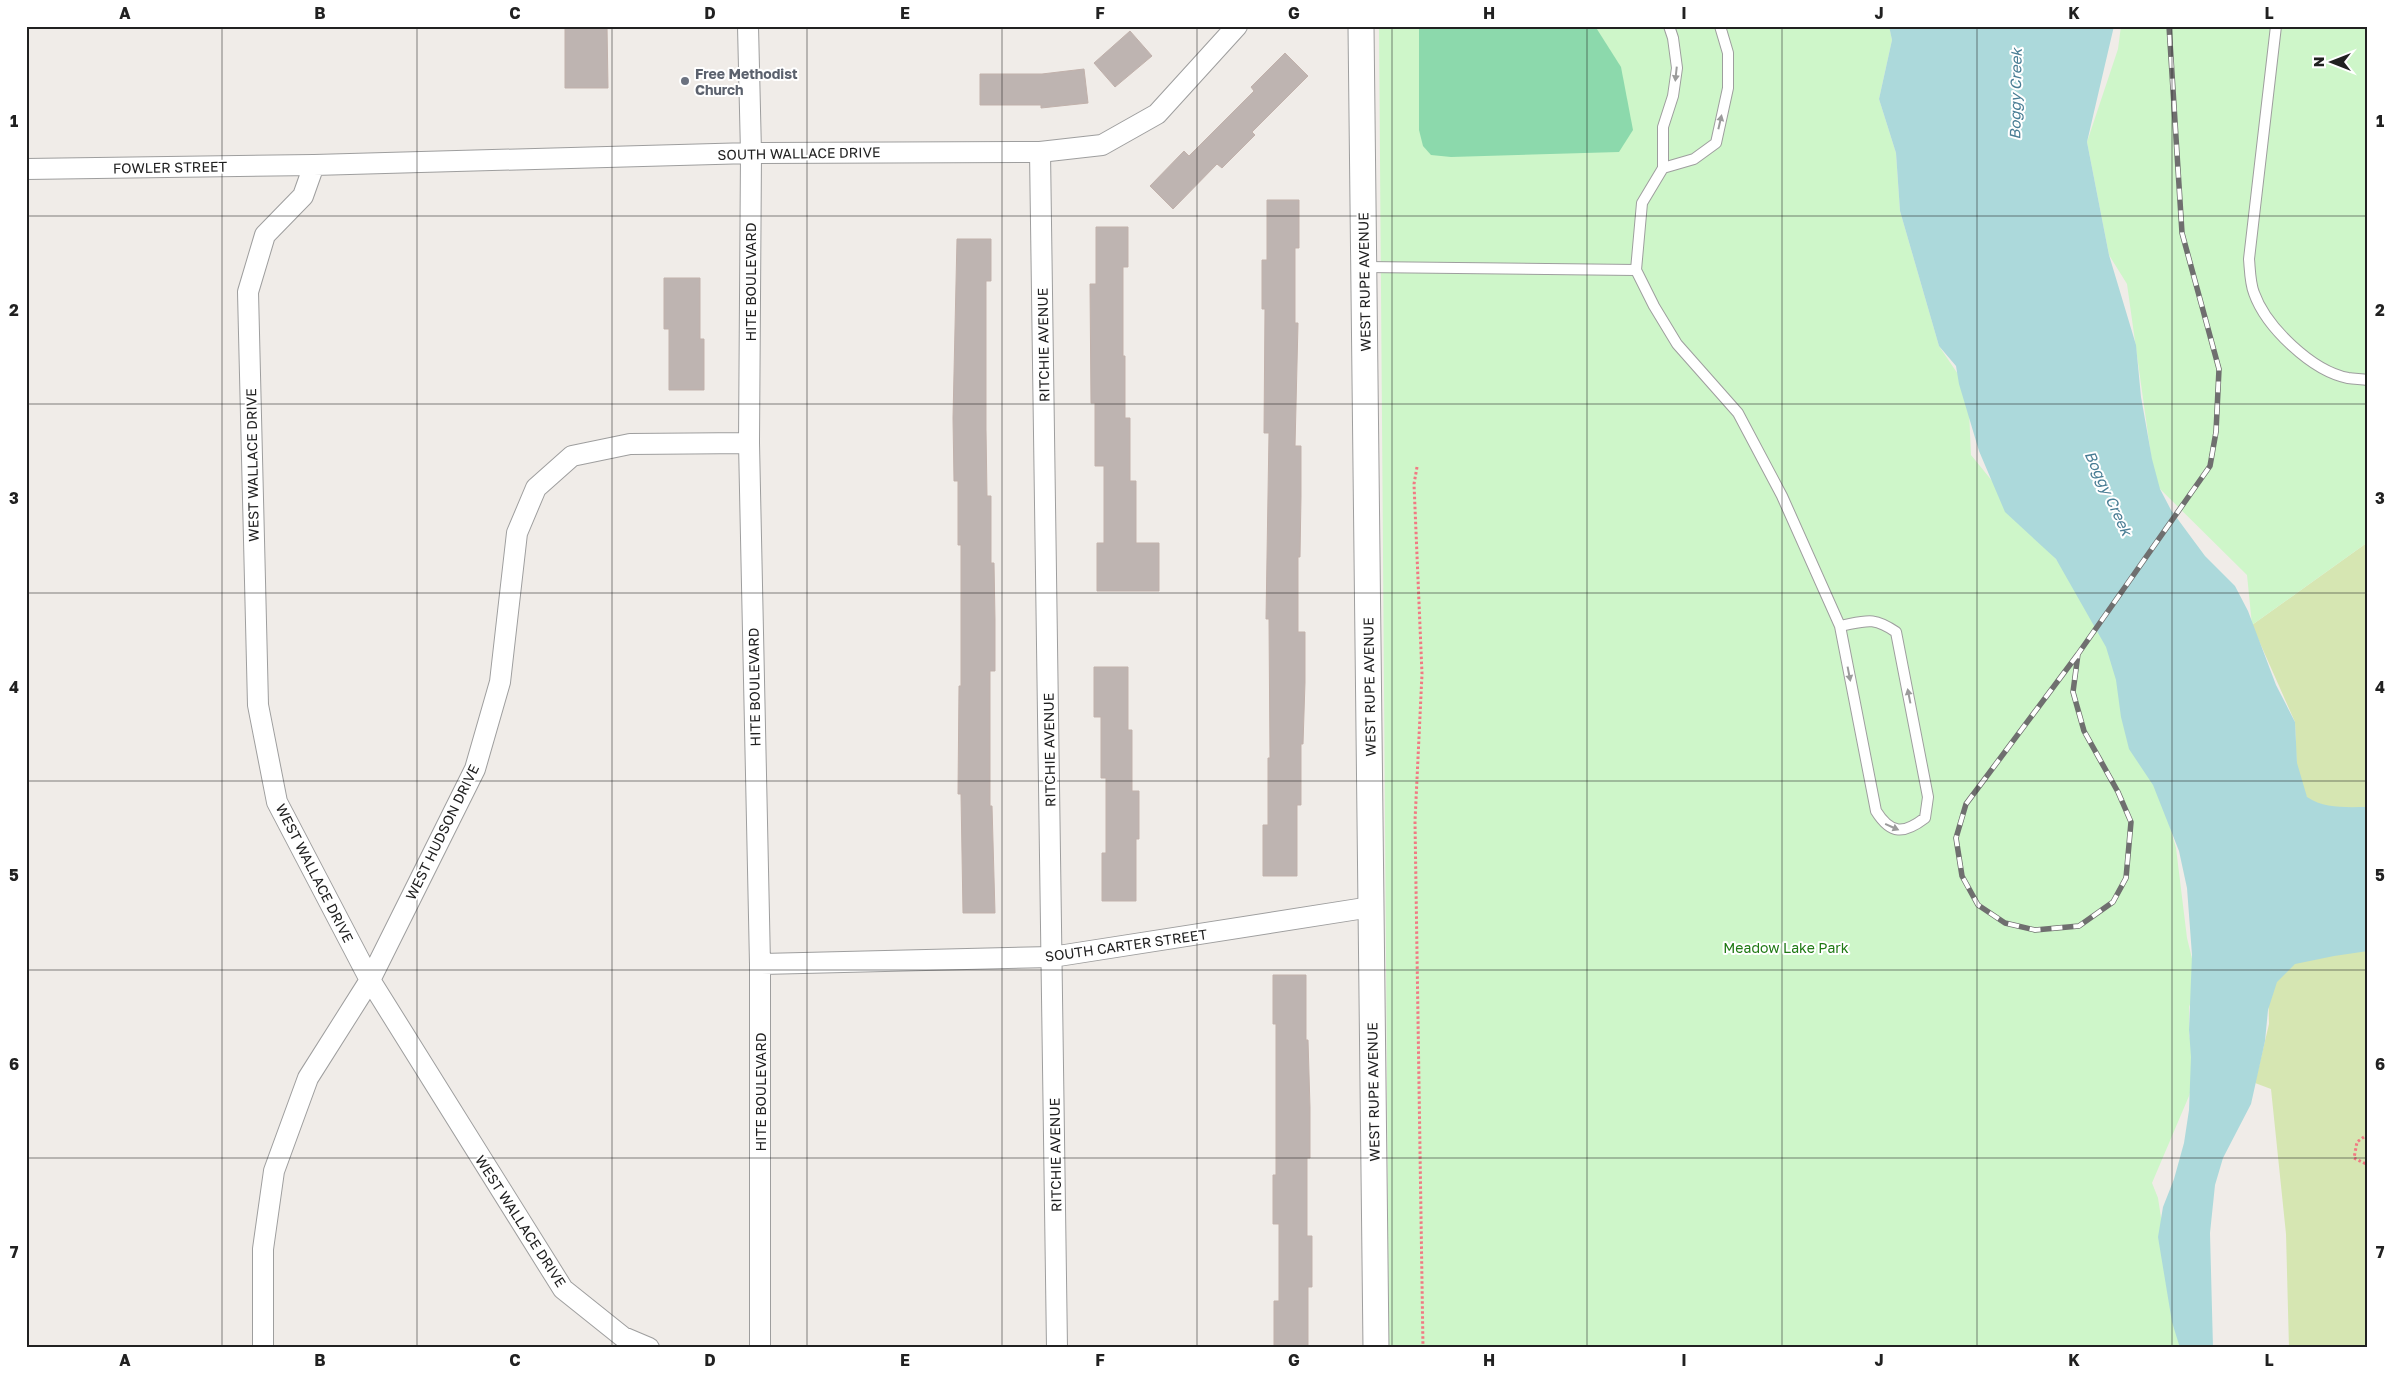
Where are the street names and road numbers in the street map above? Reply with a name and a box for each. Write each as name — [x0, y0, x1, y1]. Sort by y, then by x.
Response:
street label: SOUTH WALLACE DRIVE — [717, 143, 881, 163]
street label: FOWLER STREET — [113, 157, 228, 176]
street label: WEST RUPE AVENUE — [1354, 212, 1374, 352]
street label: HITE BOULEVARD — [742, 222, 759, 342]
street label: RITCHIE AVENUE — [1034, 288, 1052, 402]
street label: WEST WALLACE DRIVE — [242, 388, 262, 542]
street label: WEST RUPE AVENUE — [1359, 617, 1379, 757]
street label: HITE BOULEVARD — [744, 627, 764, 747]
street label: RITCHIE AVENUE — [1040, 693, 1058, 807]
street label: WEST HUDSON DRIVE — [402, 761, 482, 903]
street label: WEST WALLACE DRIVE — [273, 801, 357, 945]
street label: SOUTH CARTER STREET — [1044, 925, 1208, 965]
street label: WEST RUPE AVENUE — [1363, 1022, 1383, 1162]
street label: HITE BOULEVARD — [752, 1032, 769, 1152]
street label: RITCHIE AVENUE — [1046, 1098, 1064, 1212]
street label: WEST WALLACE DRIVE — [472, 1152, 570, 1290]

